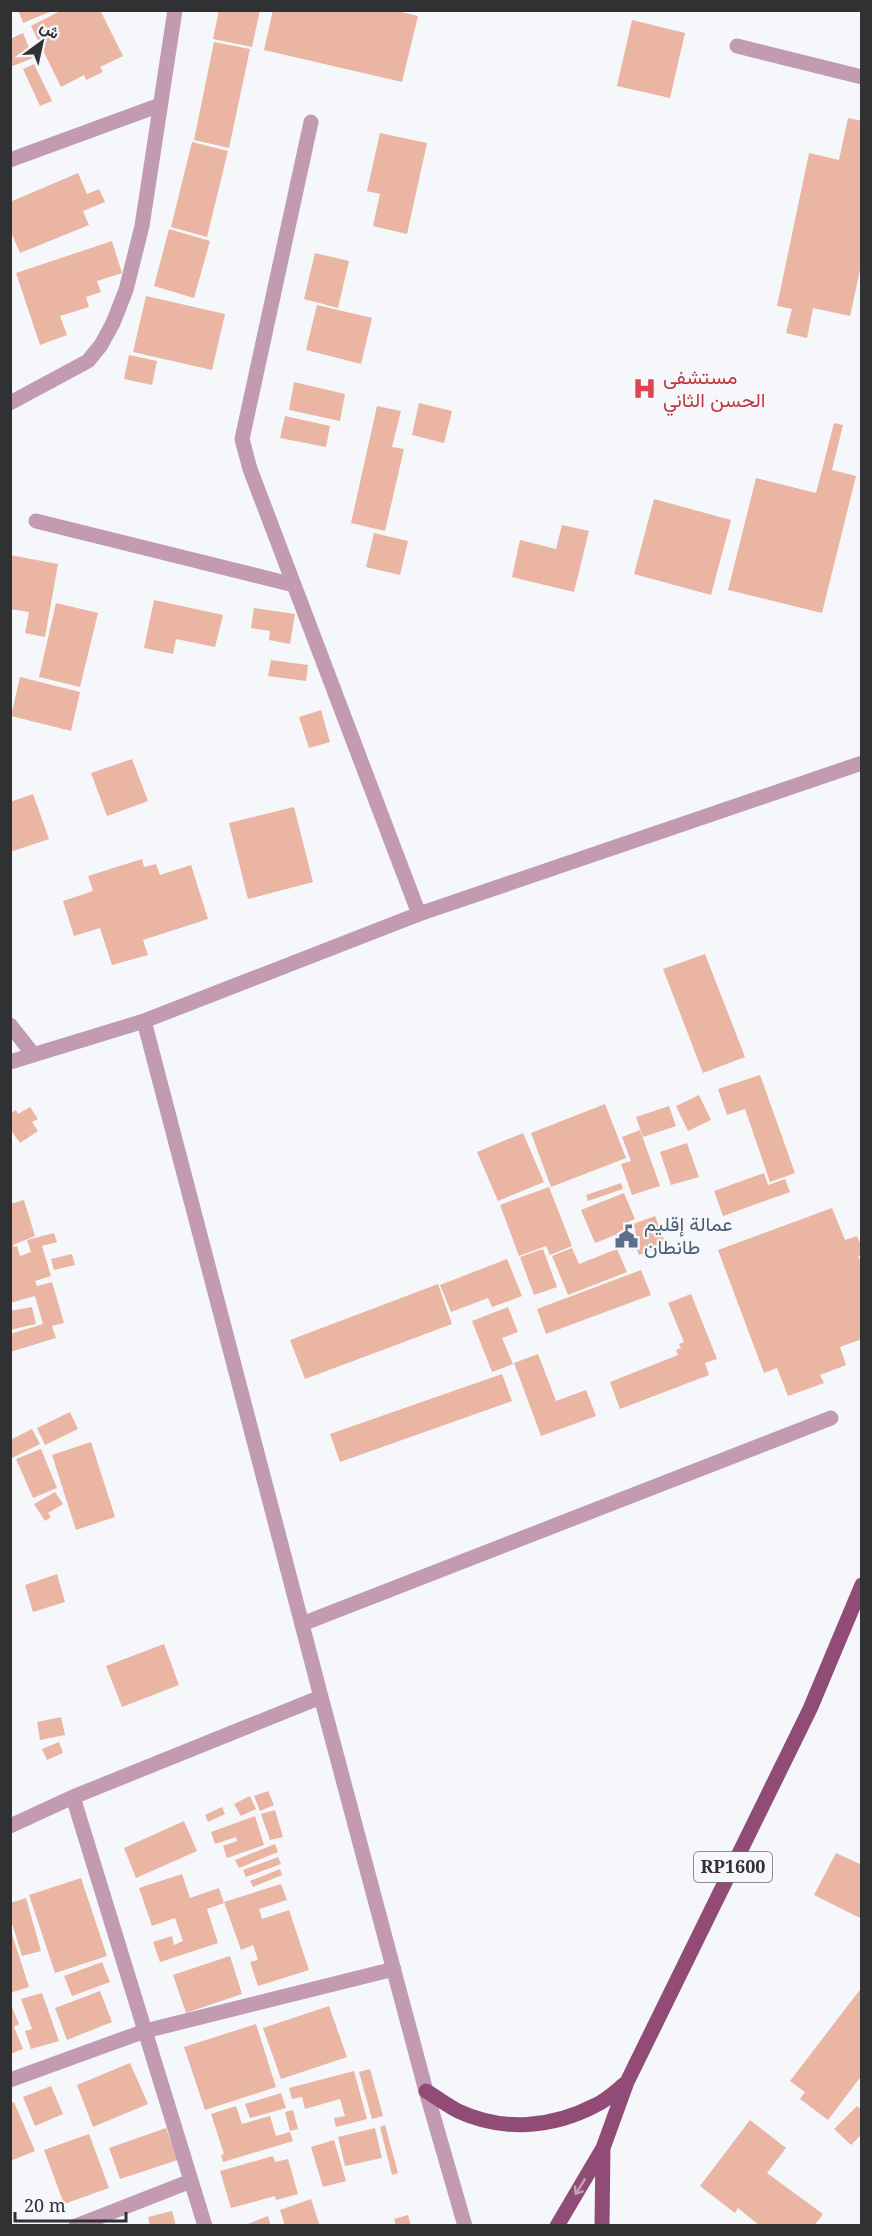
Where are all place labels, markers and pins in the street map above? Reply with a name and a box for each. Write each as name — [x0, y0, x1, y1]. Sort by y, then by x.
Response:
place label: مستشفى الحسن الثاني — [663, 363, 766, 417]
hospital icon: مستشفى الحسن الثاني — [632, 375, 658, 401]
place label: عمالة إقليم طانطان — [644, 1210, 733, 1260]
public building icon: عمالة إقليم طانطان — [613, 1223, 639, 1249]

